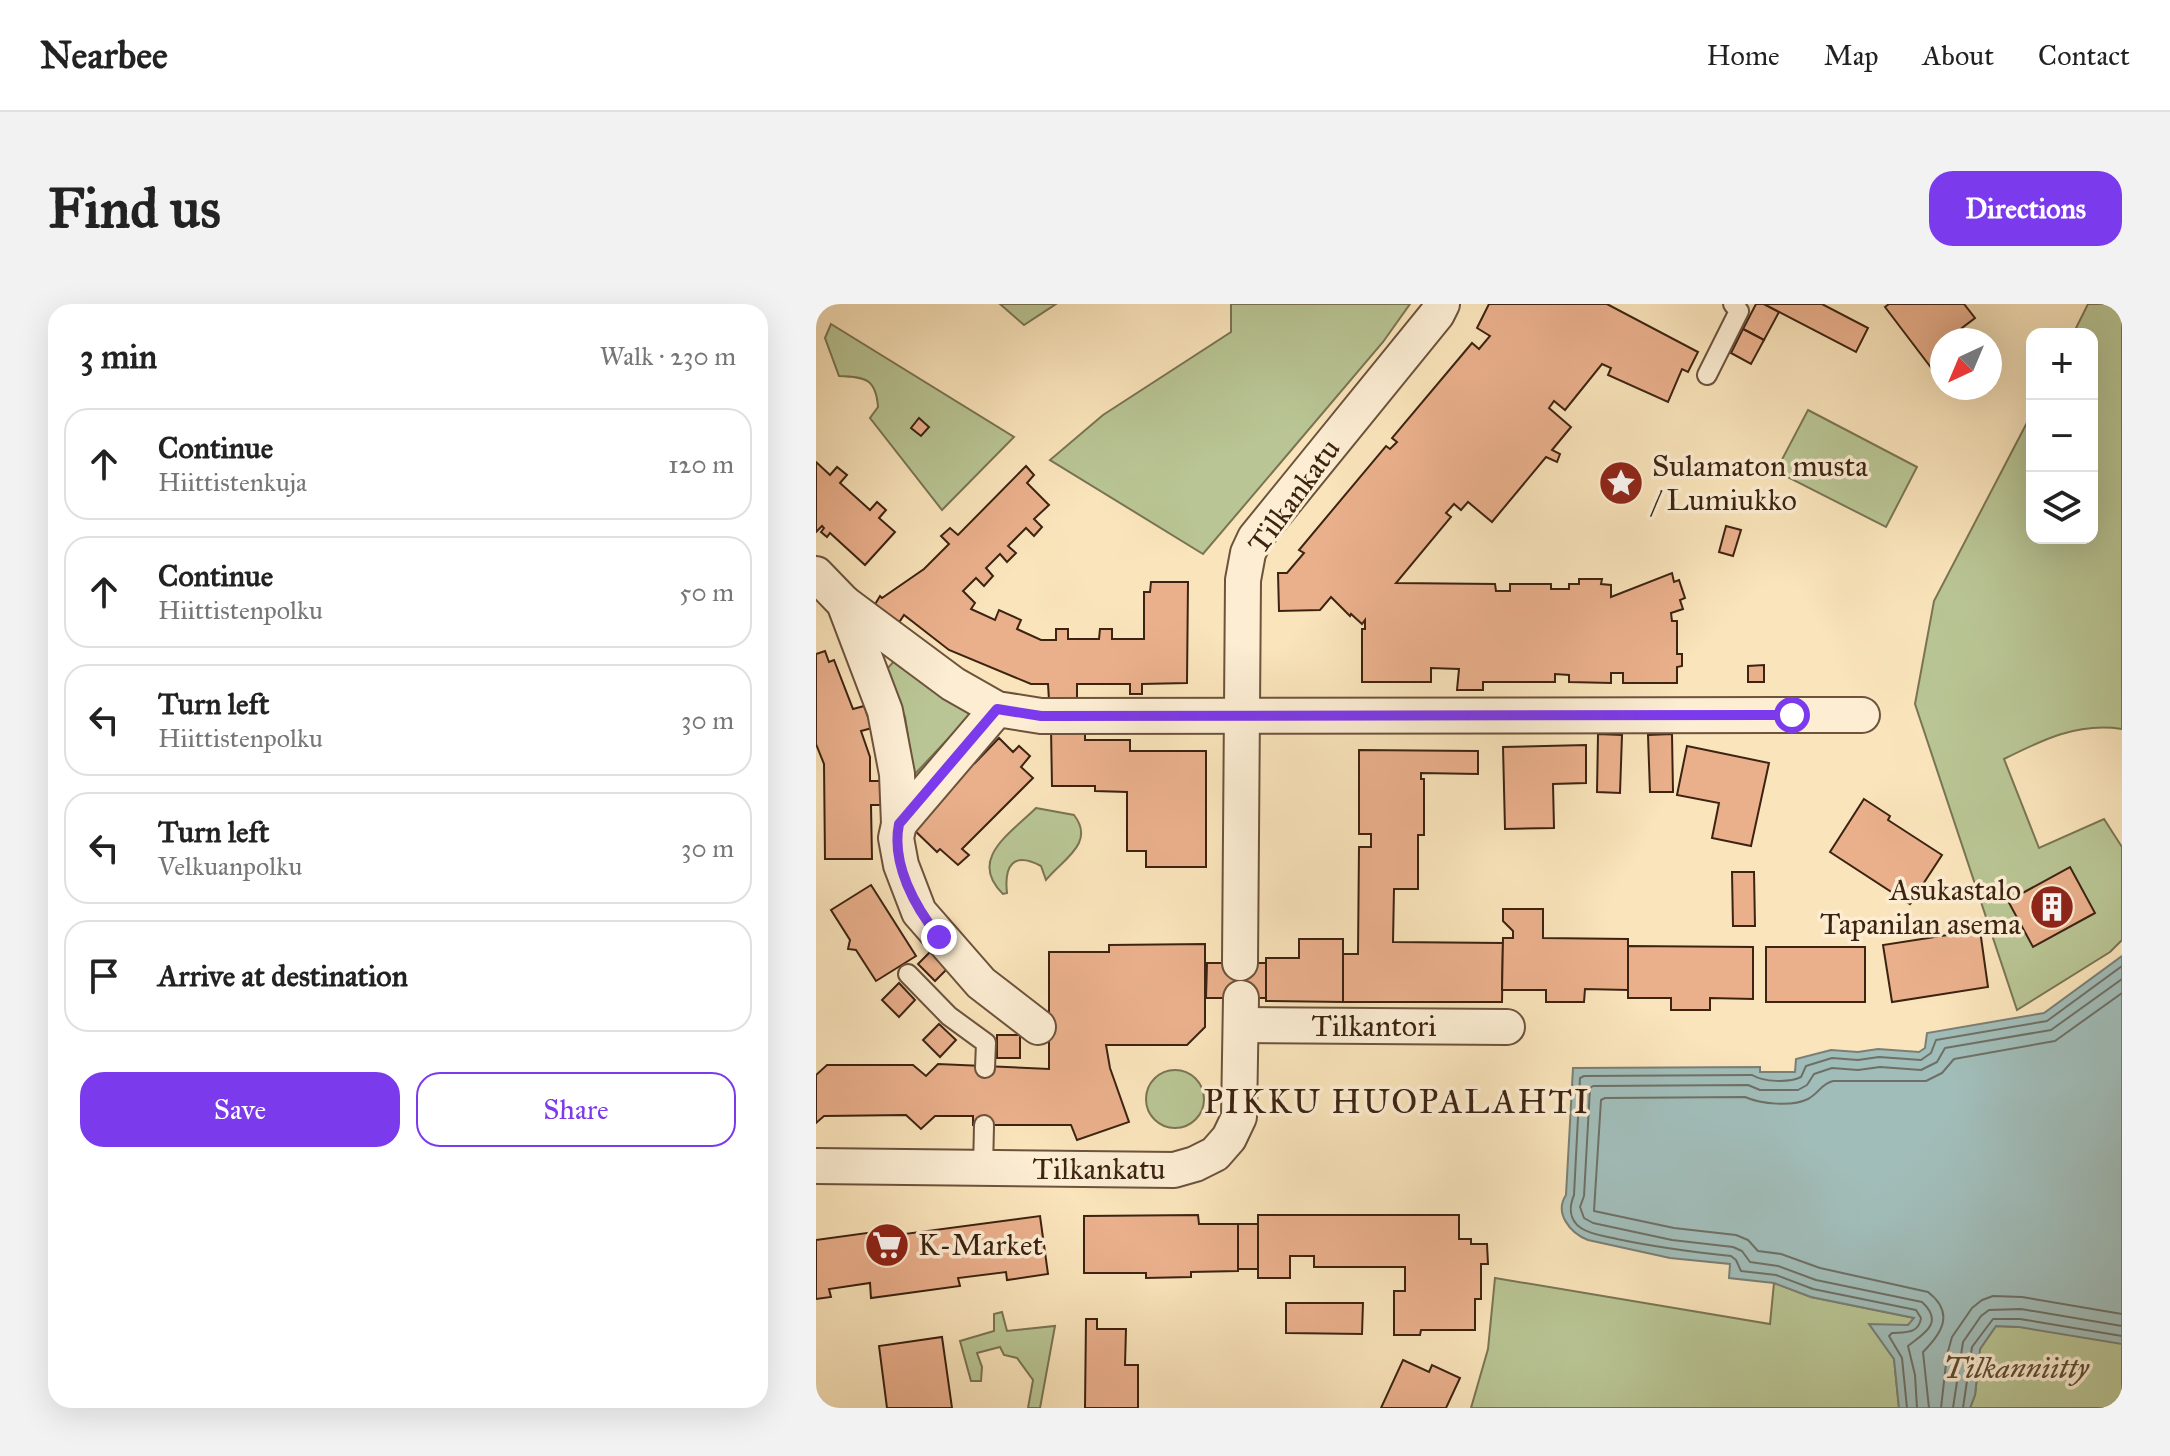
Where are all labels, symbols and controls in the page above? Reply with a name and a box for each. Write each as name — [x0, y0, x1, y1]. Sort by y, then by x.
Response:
text: Nearbee — [40, 32, 168, 78]
text: Home — [1707, 38, 1780, 73]
text: Map — [1824, 38, 1878, 73]
text: About — [1922, 38, 1994, 73]
text: Contact — [2038, 38, 2130, 73]
button: Directions — [1929, 171, 2122, 246]
text: Find us — [48, 174, 221, 242]
north arrow — [1930, 328, 2002, 400]
map controls — [2026, 328, 2098, 544]
button: + — [2026, 328, 2098, 400]
text: 3 min — [80, 336, 157, 377]
text: Walk · 230 m — [600, 340, 736, 372]
button: − — [2026, 400, 2098, 472]
text: Continue — [158, 430, 273, 466]
street label: Tilkankatu — [1240, 432, 1348, 560]
icon: ahead — [82, 442, 126, 486]
text: 120 m — [668, 448, 734, 480]
place label: Sulamaton musta / Lumiukko — [1650, 448, 1868, 518]
place icon: Sulamaton musta / Lumiukko — [1597, 459, 1645, 507]
text: Hiittistenkuja — [158, 466, 307, 498]
button: layers — [2026, 472, 2098, 544]
text: Continue — [158, 558, 273, 594]
icon: ahead — [82, 570, 126, 614]
text: 50 m — [679, 576, 734, 608]
text: Hiittistenpolku — [158, 594, 323, 626]
text: Turn left — [158, 686, 269, 722]
route start — [1774, 697, 1810, 733]
icon: left — [82, 698, 126, 742]
text: 30 m — [681, 704, 734, 736]
text: Hiittistenpolku — [158, 722, 323, 754]
text: Turn left — [158, 814, 269, 850]
icon: left — [82, 826, 126, 870]
text: 30 m — [681, 832, 734, 864]
text: Velkuanpolku — [158, 850, 302, 882]
place label: Asukastalo Tapanilan asema — [1820, 872, 2021, 942]
building icon: Asukastalo Tapanilan asema — [2028, 883, 2076, 931]
route end — [921, 919, 957, 955]
icon: arrive — [82, 954, 126, 998]
text: Arrive at destination — [158, 958, 408, 994]
street label: Tilkantori — [1312, 1008, 1437, 1044]
button: Save — [80, 1072, 400, 1147]
button: Share — [416, 1072, 736, 1147]
district label: PIKKU HUOPALAHTI — [1203, 1081, 1591, 1122]
street label: Tilkankatu — [1033, 1151, 1165, 1187]
supermarket icon: K-Market — [863, 1221, 911, 1269]
place label: K-Market — [918, 1227, 1043, 1263]
park label: Tilkanniitty — [1943, 1350, 2091, 1386]

